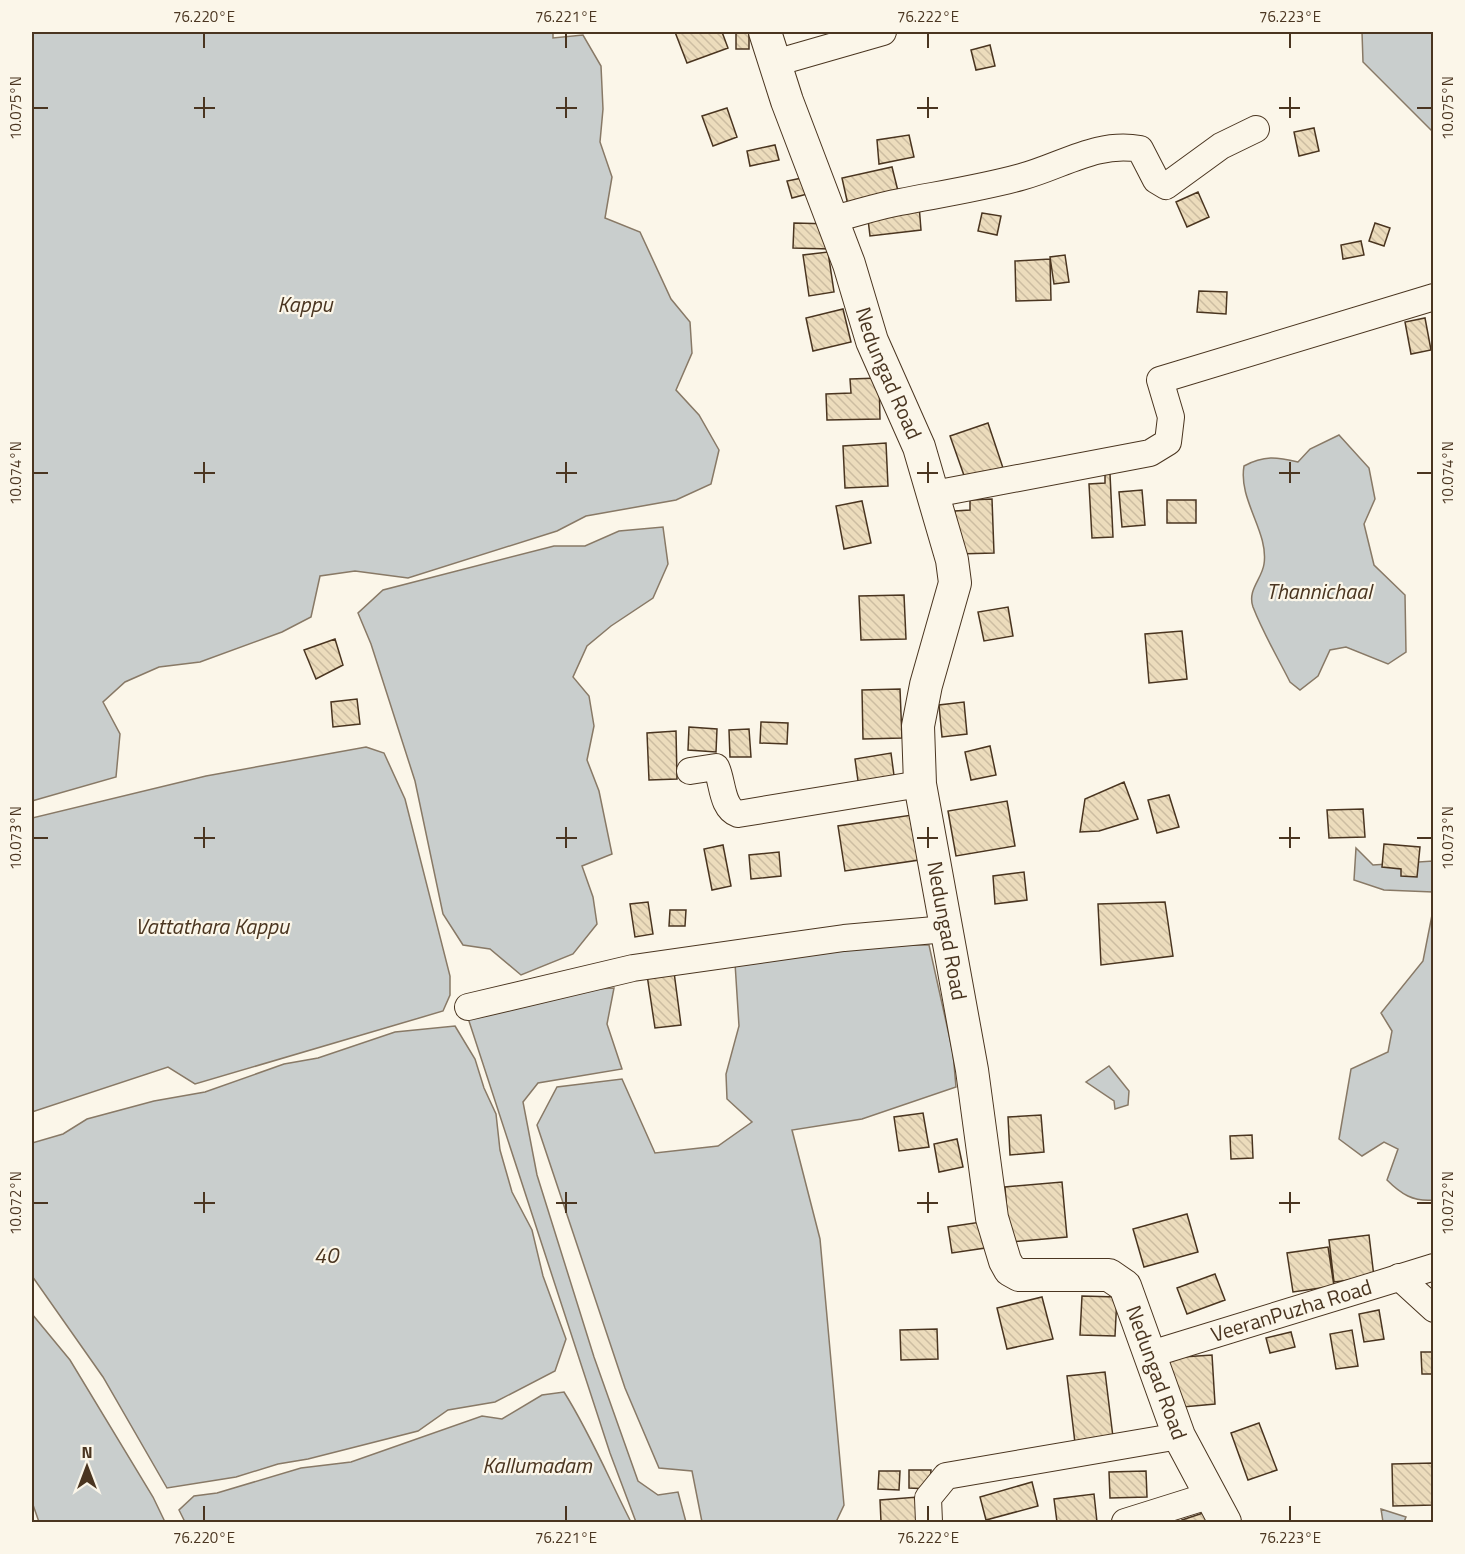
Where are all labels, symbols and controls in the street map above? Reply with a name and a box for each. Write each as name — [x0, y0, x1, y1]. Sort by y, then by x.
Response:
text: 76.220°E — [173, 5, 235, 28]
text: 76.221°E — [535, 5, 597, 28]
text: 76.222°E — [897, 5, 959, 28]
text: 76.223°E — [1259, 5, 1321, 28]
text: 10.075°N — [4, 76, 27, 140]
text: 10.075°N — [1436, 76, 1459, 140]
water label: Kappu — [278, 287, 335, 321]
street label: Nedungad Road — [848, 303, 931, 444]
text: 10.074°N — [4, 441, 27, 505]
text: 10.074°N — [1436, 441, 1459, 505]
water label: Thannichaal — [1266, 574, 1374, 608]
text: 10.073°N — [4, 806, 27, 870]
text: 10.073°N — [1436, 806, 1459, 870]
street label: Nedungad Road — [919, 858, 976, 1003]
water label: Vattathara Kappu — [135, 909, 291, 943]
text: 10.072°N — [4, 1171, 27, 1235]
text: 10.072°N — [1436, 1171, 1459, 1235]
water label: 40 — [314, 1238, 340, 1272]
street label: VeeranPuzha Road — [1207, 1270, 1376, 1350]
street label: Nedungad Road — [1118, 1301, 1196, 1444]
north arrow — [57, 1437, 117, 1497]
text: N — [81, 1440, 93, 1464]
water label: Kallumadam — [482, 1448, 593, 1482]
text: 76.220°E — [173, 1526, 235, 1549]
text: 76.221°E — [535, 1526, 597, 1549]
text: 76.222°E — [897, 1526, 959, 1549]
text: 76.223°E — [1259, 1526, 1321, 1549]

